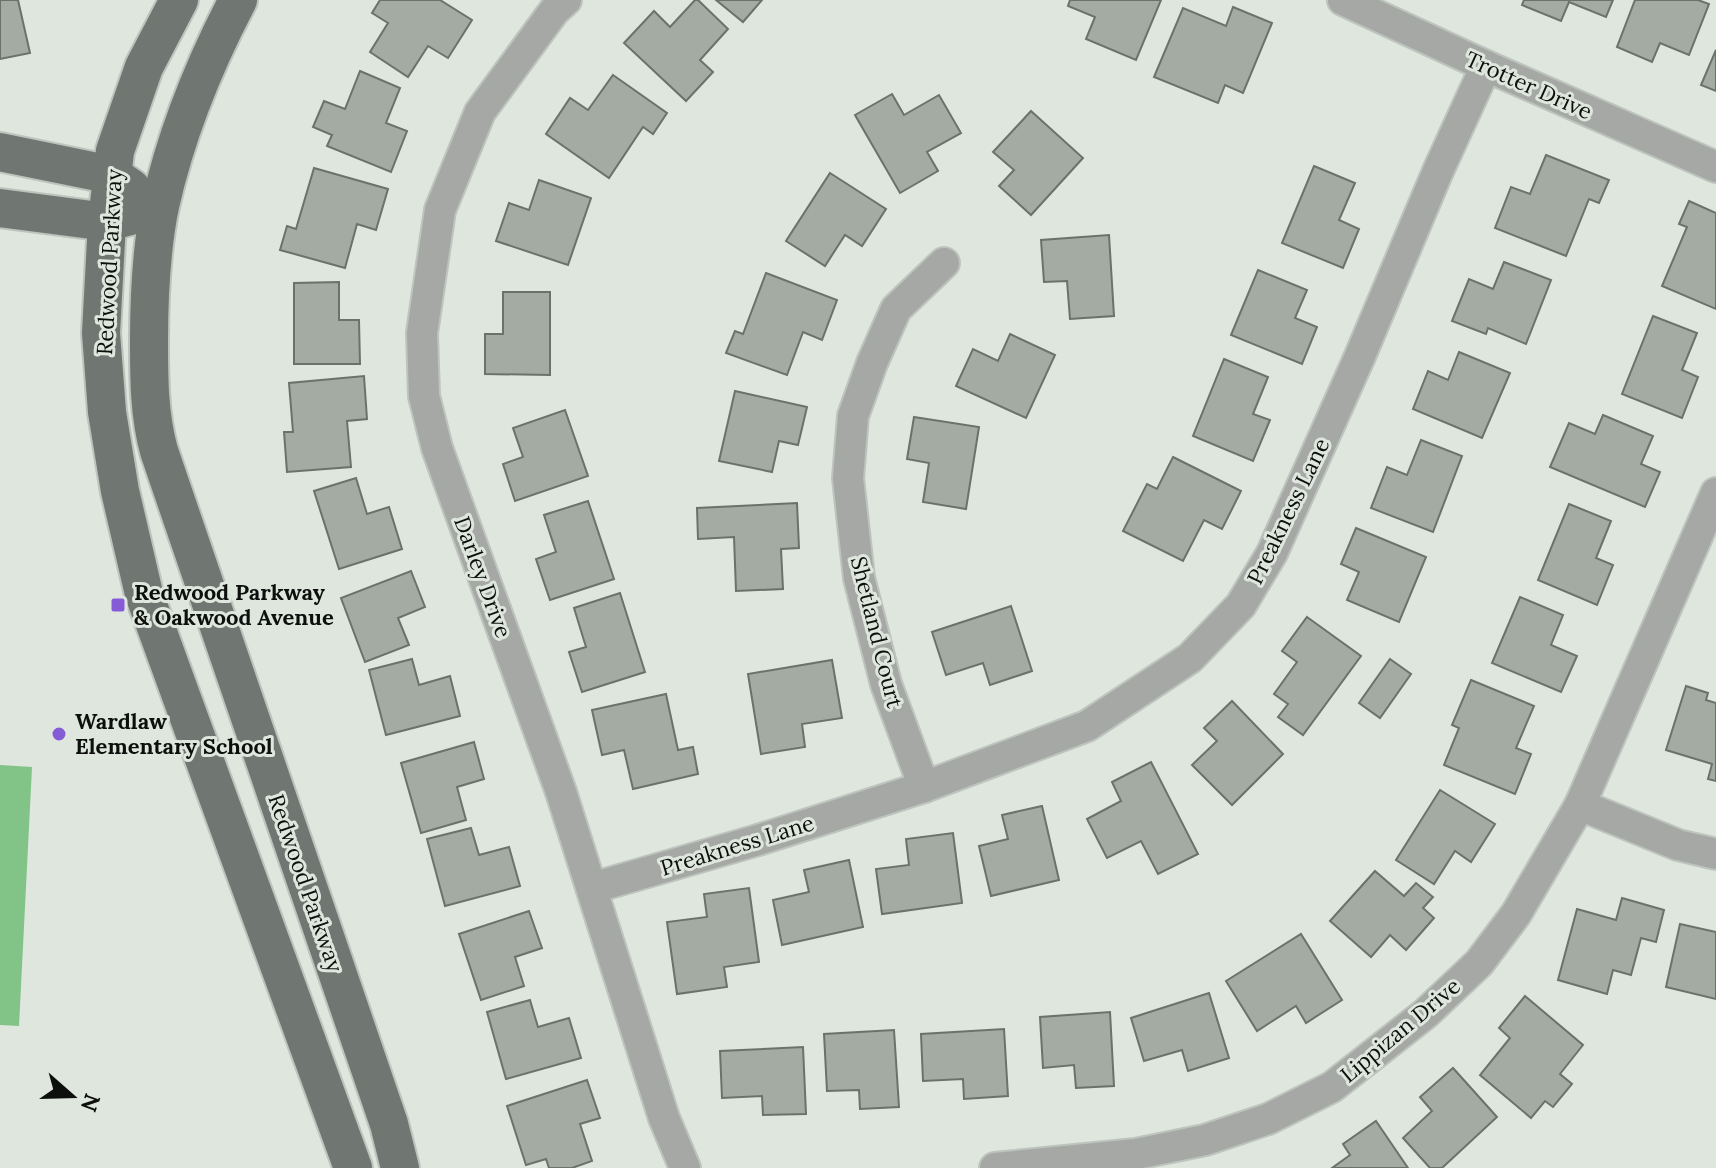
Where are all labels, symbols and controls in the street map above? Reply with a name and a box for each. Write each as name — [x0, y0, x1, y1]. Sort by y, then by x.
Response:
street label: Trotter Drive — [1461, 45, 1597, 125]
street label: Redwood Parkway — [90, 168, 128, 356]
street label: Preakness Lane — [1241, 433, 1335, 589]
street label: Darley Drive — [448, 512, 518, 642]
street label: Shetland Court — [845, 553, 909, 711]
place label: Redwood Parkway & Oakwood Avenue — [134, 578, 334, 631]
marker: Redwood Parkway & Oakwood Avenue — [109, 596, 127, 614]
place label: Wardlaw Elementary School — [75, 707, 273, 760]
marker: Wardlaw Elementary School — [50, 725, 68, 743]
street label: Redwood Parkway — [262, 790, 350, 976]
street label: Preakness Lane — [657, 808, 817, 882]
street label: Lippizan Drive — [1334, 972, 1466, 1088]
north arrow — [32, 1056, 112, 1136]
text: N — [75, 1090, 107, 1116]

